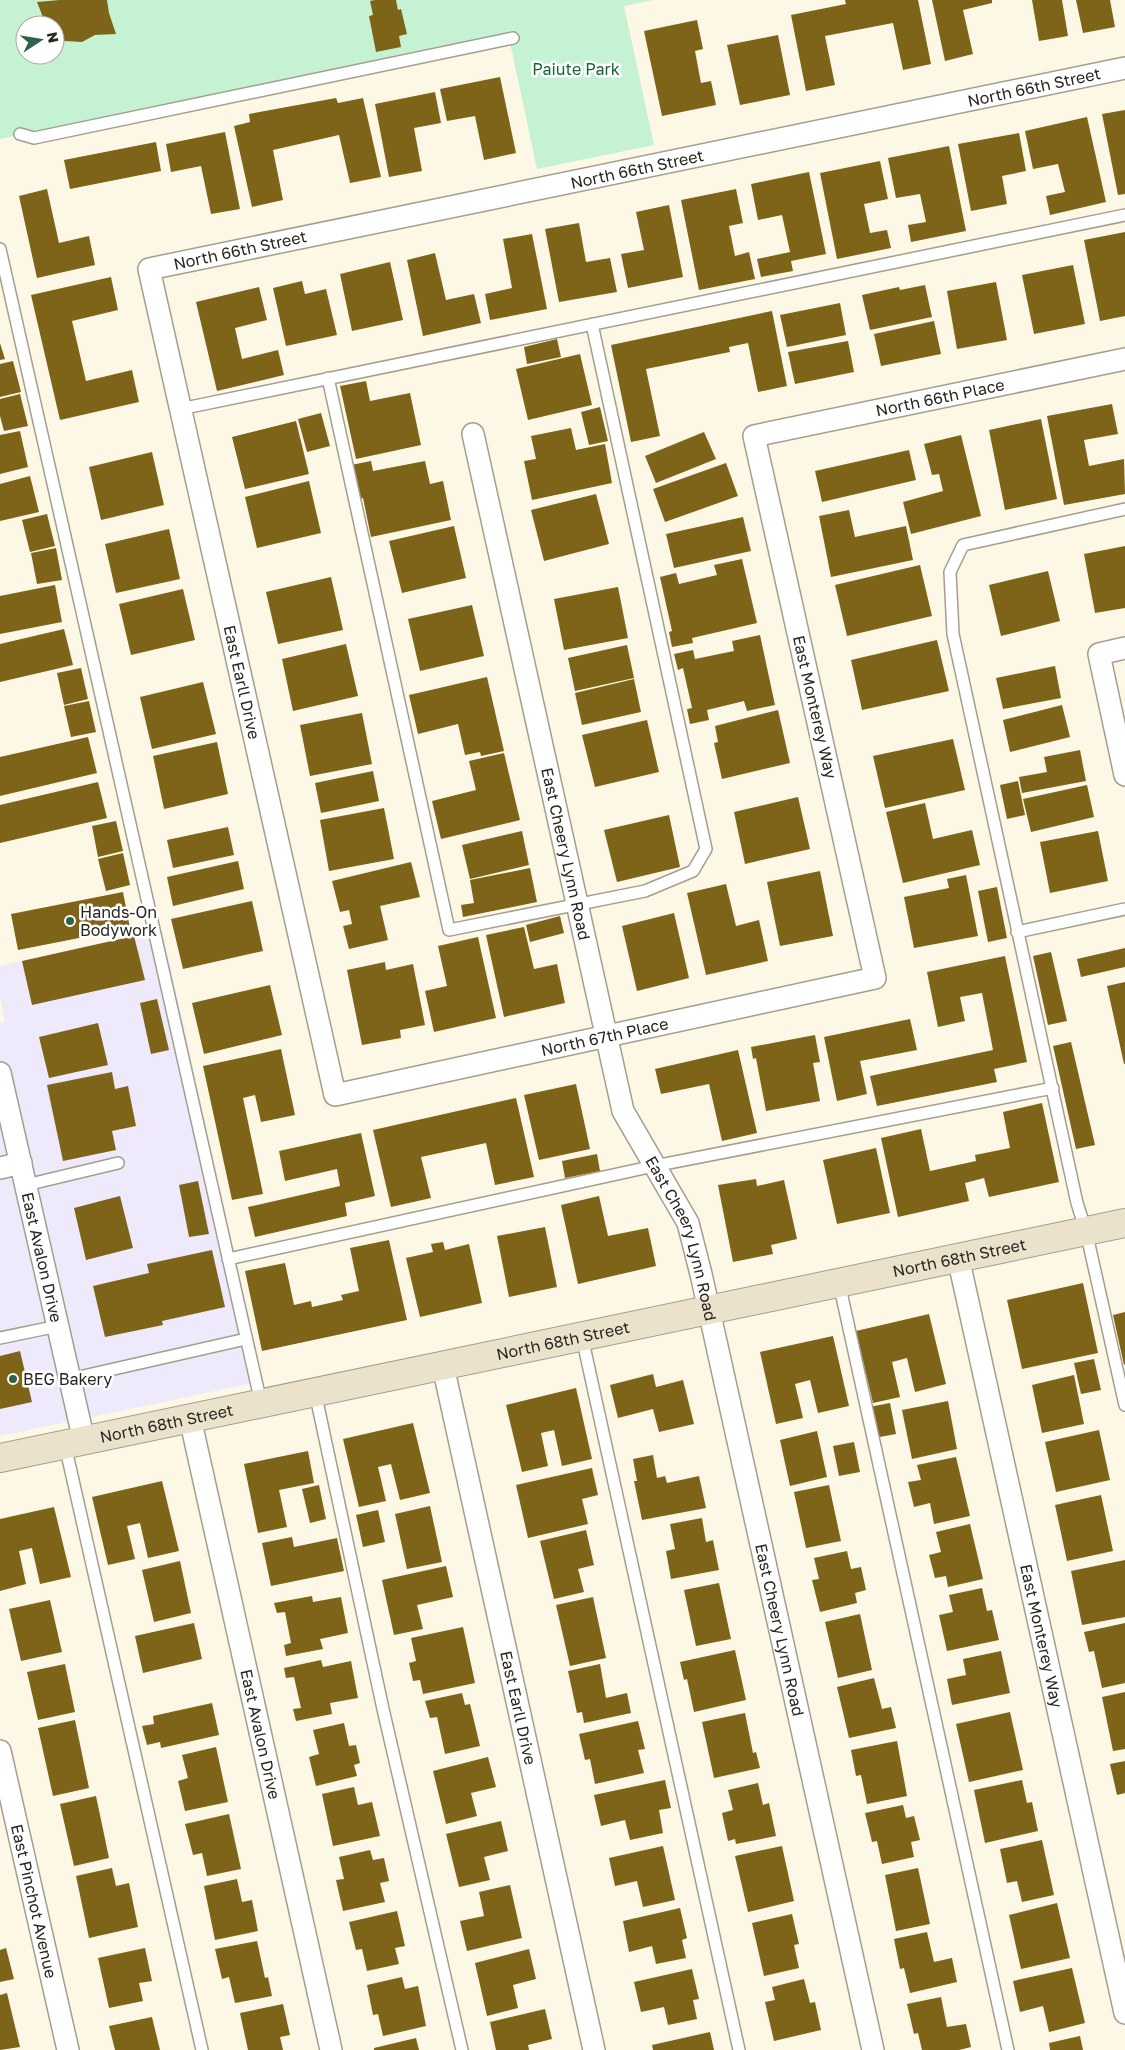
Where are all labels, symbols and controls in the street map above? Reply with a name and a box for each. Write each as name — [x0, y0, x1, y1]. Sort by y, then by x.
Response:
north arrow — [15, 15, 65, 65]
text: N — [44, 30, 63, 44]
park label: Paiute Park — [532, 59, 620, 79]
street label: North 66th Street — [966, 63, 1102, 111]
street label: North 66th Street — [569, 145, 705, 193]
street label: North 66th Street — [172, 226, 308, 274]
street label: North 66th Place — [874, 374, 1006, 420]
street label: East Earll Drive — [219, 623, 265, 741]
street label: East Monterey Way — [789, 633, 841, 781]
street label: East Cheery Lynn Road — [537, 766, 595, 942]
place label: Hands-On Bodywork — [80, 902, 157, 940]
marker: Hands-On Bodywork — [64, 915, 76, 927]
street label: North 67th Place — [539, 1013, 670, 1060]
street label: East Cheery Lynn Road — [641, 1152, 721, 1323]
street label: East Avalon Drive — [18, 1190, 67, 1324]
street label: North 68th Street — [891, 1234, 1028, 1281]
street label: North 68th Street — [494, 1317, 631, 1364]
place label: BEG Bakery — [23, 1369, 112, 1389]
marker: BEG Bakery — [7, 1373, 19, 1385]
street label: North 68th Street — [98, 1400, 235, 1447]
street label: East Cheery Lynn Road — [751, 1542, 809, 1718]
street label: East Monterey Way — [1016, 1562, 1067, 1710]
street label: East Earll Drive — [496, 1649, 541, 1767]
street label: East Avalon Drive — [236, 1667, 285, 1801]
street label: East Pinchot Avenue — [7, 1822, 61, 1980]

